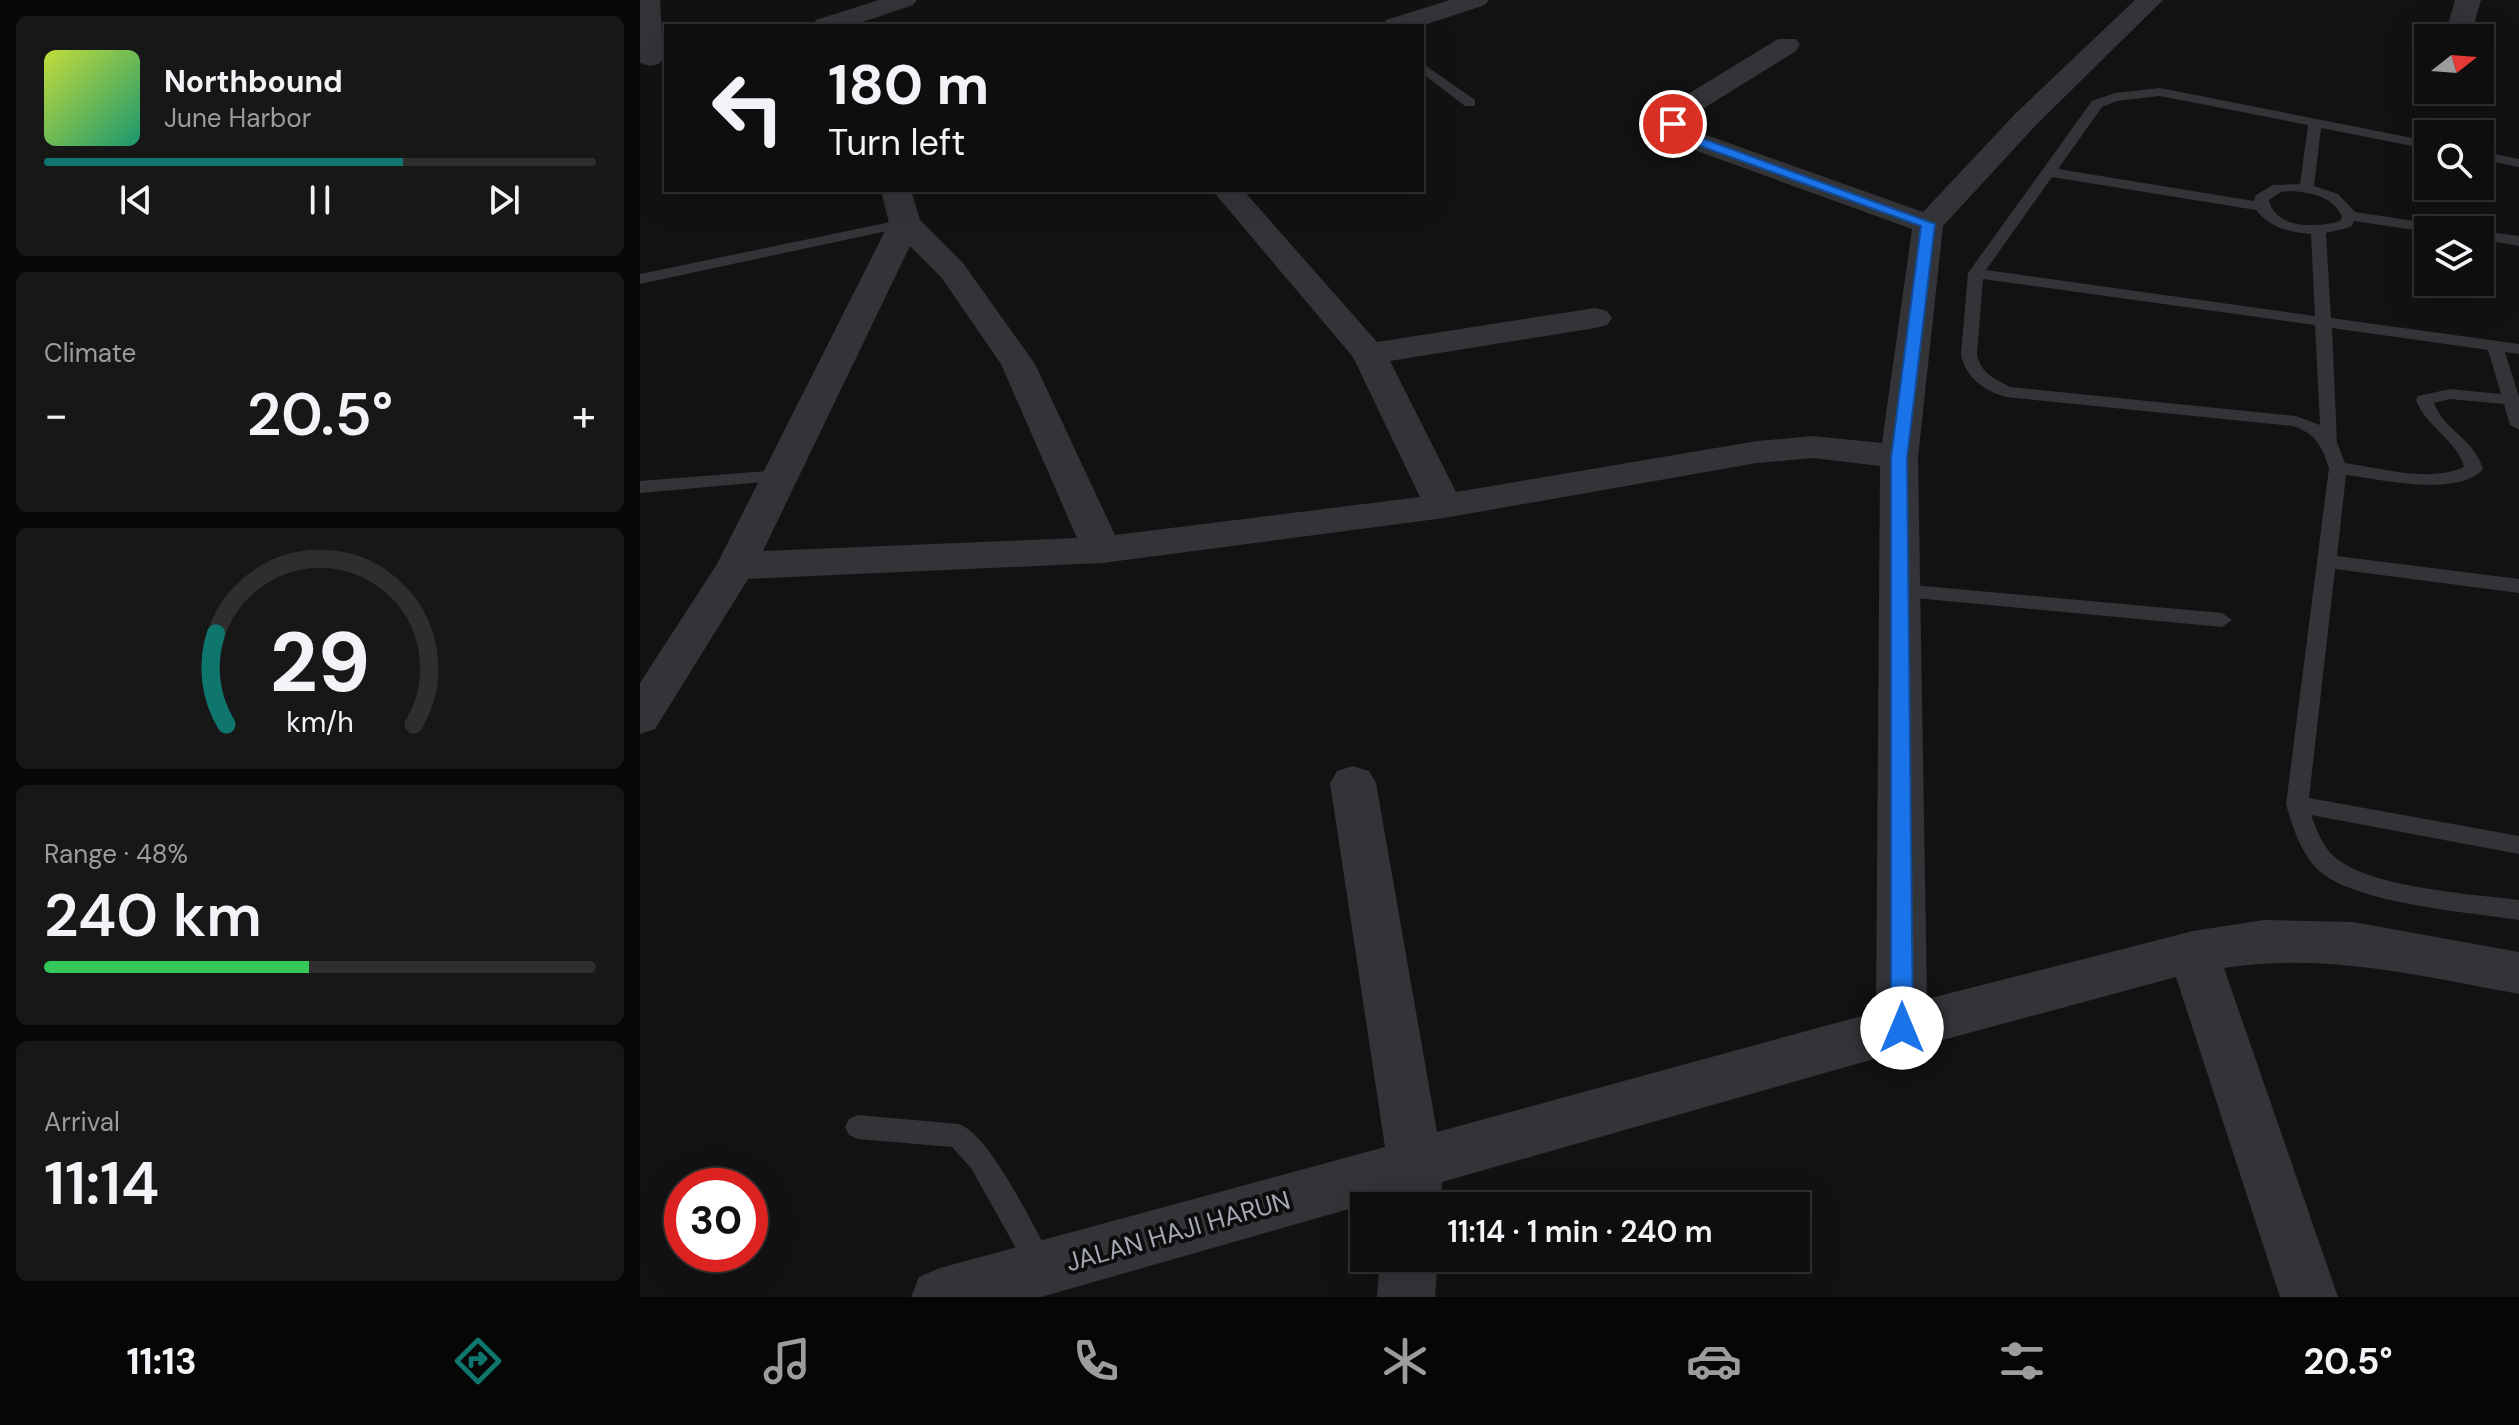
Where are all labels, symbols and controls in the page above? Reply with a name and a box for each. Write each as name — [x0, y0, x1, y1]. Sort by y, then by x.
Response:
north arrow — [2414, 24, 2494, 104]
map controls — [2414, 24, 2494, 296]
text: 180 m — [828, 48, 989, 121]
icon: left — [696, 56, 800, 160]
text: Northbound — [164, 62, 343, 101]
pin — [1639, 90, 1707, 158]
text: June Harbor — [164, 101, 311, 135]
icon: arrive — [1651, 102, 1695, 146]
text: Turn left — [828, 119, 965, 166]
button: search — [2414, 120, 2494, 200]
icon: previous — [114, 178, 158, 222]
icon: pause — [298, 178, 342, 222]
icon: next — [482, 178, 526, 222]
button: layers — [2414, 216, 2494, 296]
text: Climate — [44, 336, 136, 370]
text: 20.5° — [247, 375, 393, 454]
text: − — [44, 386, 68, 444]
text: + — [572, 386, 596, 444]
text: 29 — [270, 607, 370, 716]
text: km/h — [286, 704, 354, 741]
text: Range · 48% — [44, 837, 188, 871]
text: 240 km — [44, 876, 262, 955]
position arrow — [1860, 986, 1944, 1070]
text: Arrival — [44, 1105, 120, 1139]
text: 11:14 — [44, 1144, 159, 1223]
speed limit sign: 30 — [664, 1168, 768, 1272]
street label: JALAN HAJI HARUN — [1062, 1183, 1294, 1279]
text: 11:14 · 1 min · 240 m — [1448, 1212, 1712, 1251]
icon: directions — [450, 1333, 506, 1389]
icon: music — [759, 1333, 815, 1389]
icon: phone — [1068, 1333, 1124, 1389]
icon: climate — [1377, 1333, 1433, 1389]
icon: car — [1686, 1333, 1742, 1389]
icon: filters — [1994, 1333, 2050, 1389]
text: 11:13 — [126, 1338, 197, 1385]
text: 20.5° — [2303, 1338, 2393, 1385]

